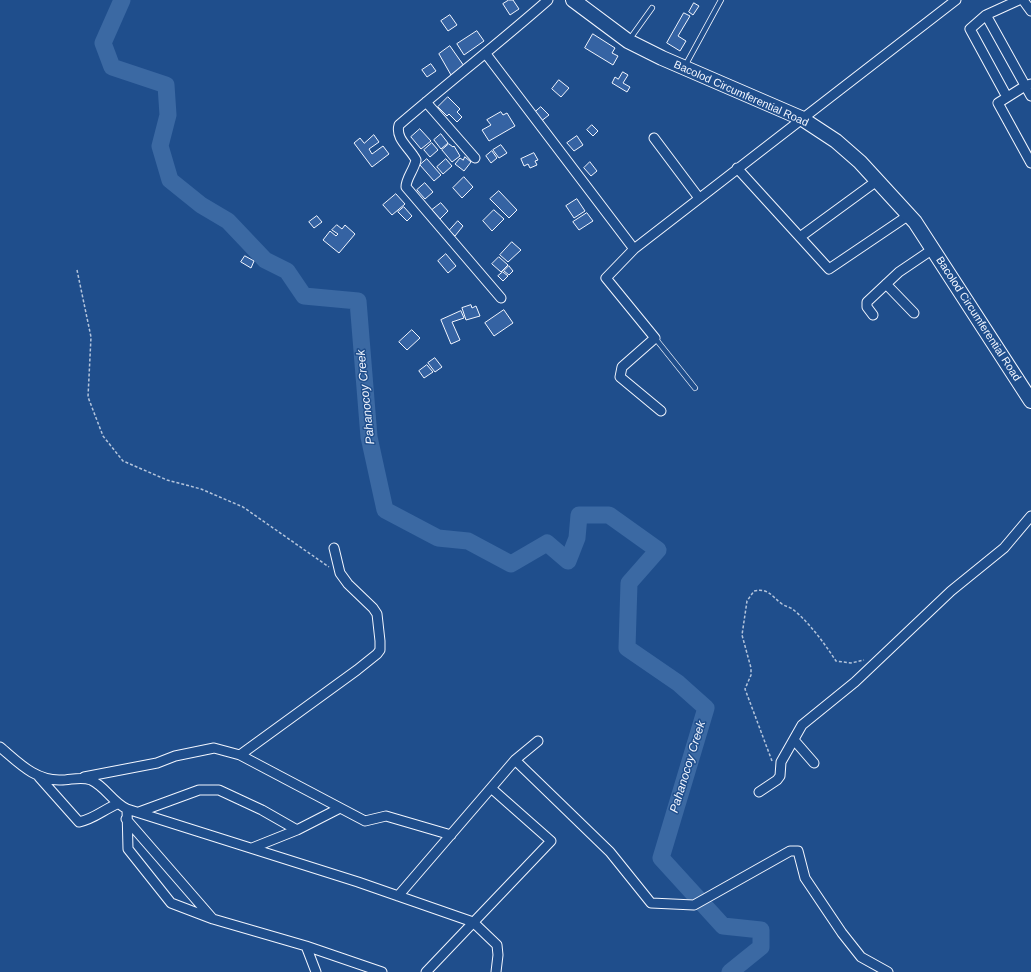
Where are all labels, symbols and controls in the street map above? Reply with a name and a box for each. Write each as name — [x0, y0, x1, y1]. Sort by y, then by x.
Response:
street label: Bacolod Circumferential Road — [672, 58, 810, 130]
street label: Bacolod Circumferential Road — [933, 254, 1023, 384]
water label: Pahanocoy Creek — [354, 349, 378, 445]
water label: Pahanocoy Creek — [667, 719, 709, 815]

